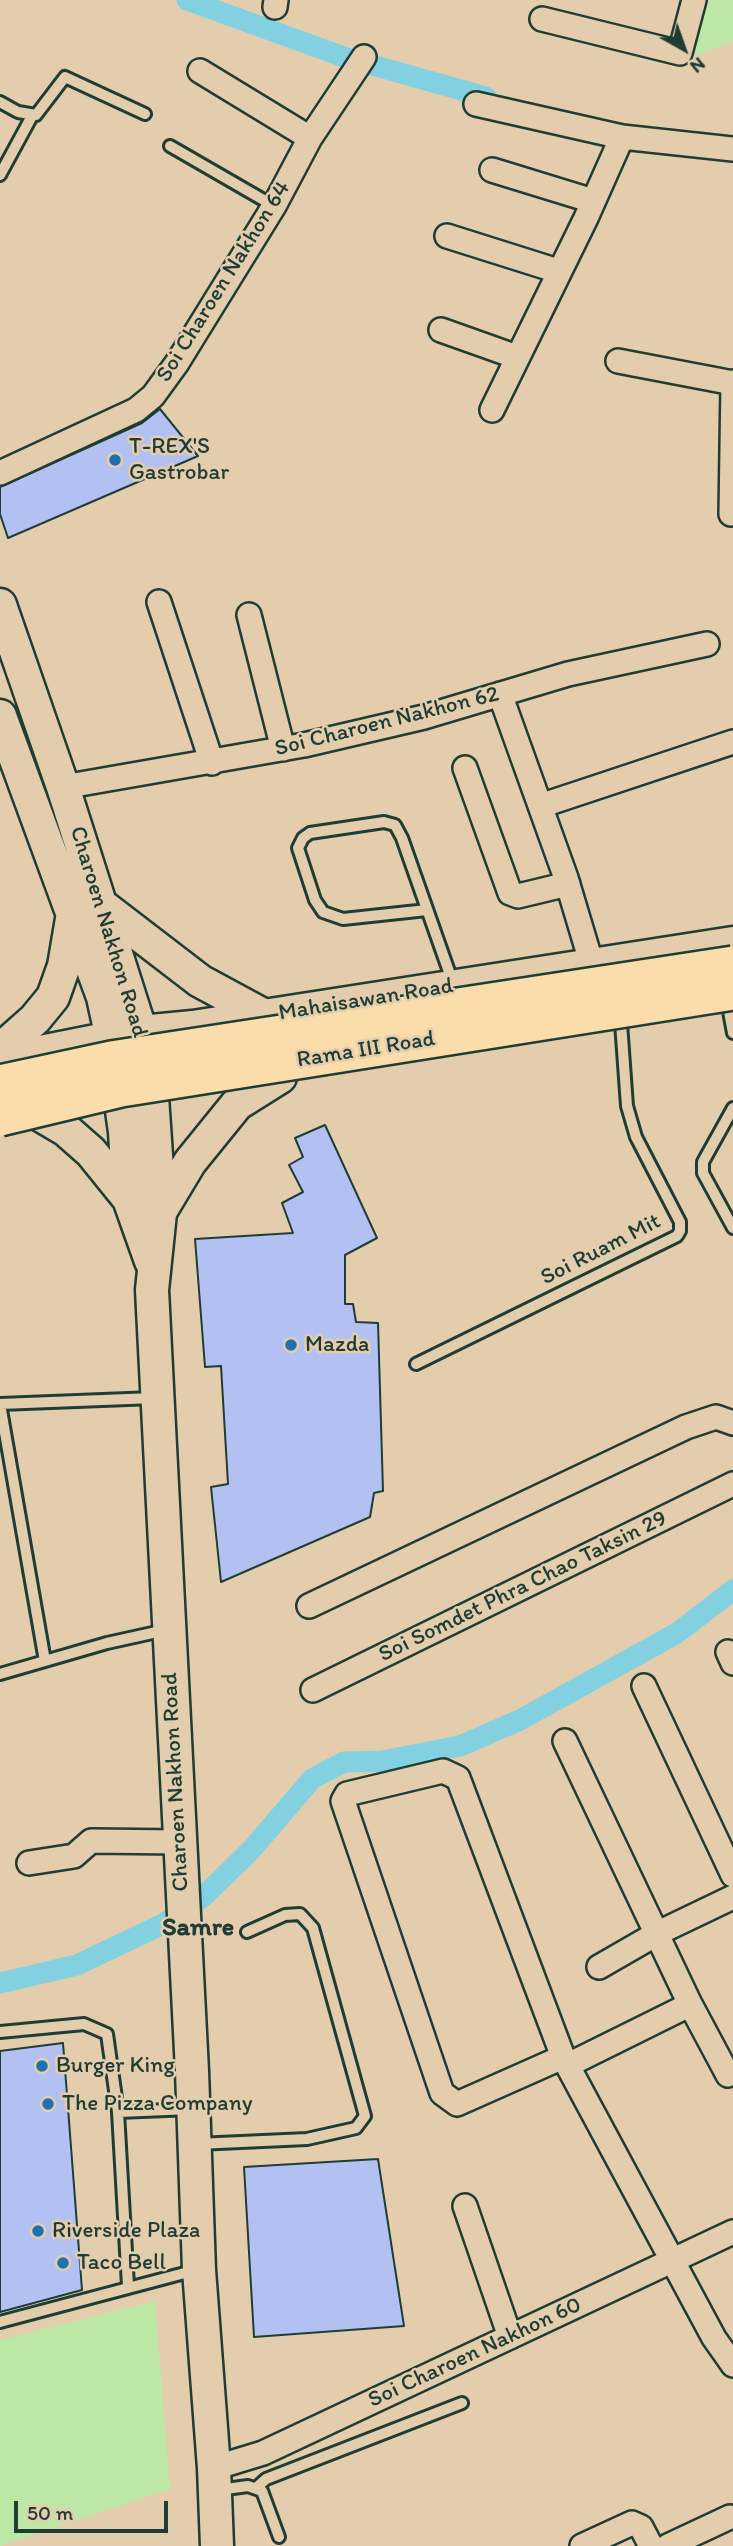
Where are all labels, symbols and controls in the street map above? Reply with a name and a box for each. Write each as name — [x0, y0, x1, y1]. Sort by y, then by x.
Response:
north arrow — [649, 14, 719, 84]
text: N — [686, 53, 710, 78]
street label: Soi Charoen Nakhon 64 — [151, 176, 297, 388]
place label: T-REX'S Gastrobar — [129, 433, 229, 487]
marker: T-REX'S Gastrobar — [107, 452, 123, 468]
street label: Soi Charoen Nakhon 62 — [272, 681, 502, 763]
street label: Charoen Nakhon Road — [63, 823, 153, 1041]
street label: Mahaisawan Road — [277, 973, 455, 1027]
street label: Rama III Road — [295, 1025, 437, 1075]
street label: Soi Ruam Mit — [536, 1208, 666, 1292]
place label: Mazda — [305, 1331, 369, 1359]
marker: Mazda — [283, 1337, 299, 1353]
street label: Soi Somdet Phra Chao Taksin 29 — [374, 1505, 672, 1669]
street label: Charoen Nakhon Road — [156, 1672, 196, 1892]
district label: Samre — [162, 1912, 234, 1944]
place label: Burger King — [56, 2052, 175, 2080]
marker: Burger King — [34, 2058, 50, 2074]
place label: The Pizza Company — [62, 2090, 252, 2118]
marker: The Pizza Company — [40, 2096, 56, 2112]
place label: Riverside Plaza — [52, 2217, 200, 2245]
marker: Riverside Plaza — [30, 2223, 46, 2239]
place label: Taco Bell — [77, 2249, 166, 2277]
marker: Taco Bell — [55, 2255, 71, 2271]
street label: Soi Charoen Nakhon 60 — [364, 2291, 586, 2415]
scale bar — [18, 2486, 172, 2530]
text: 50 m — [27, 2500, 73, 2525]

